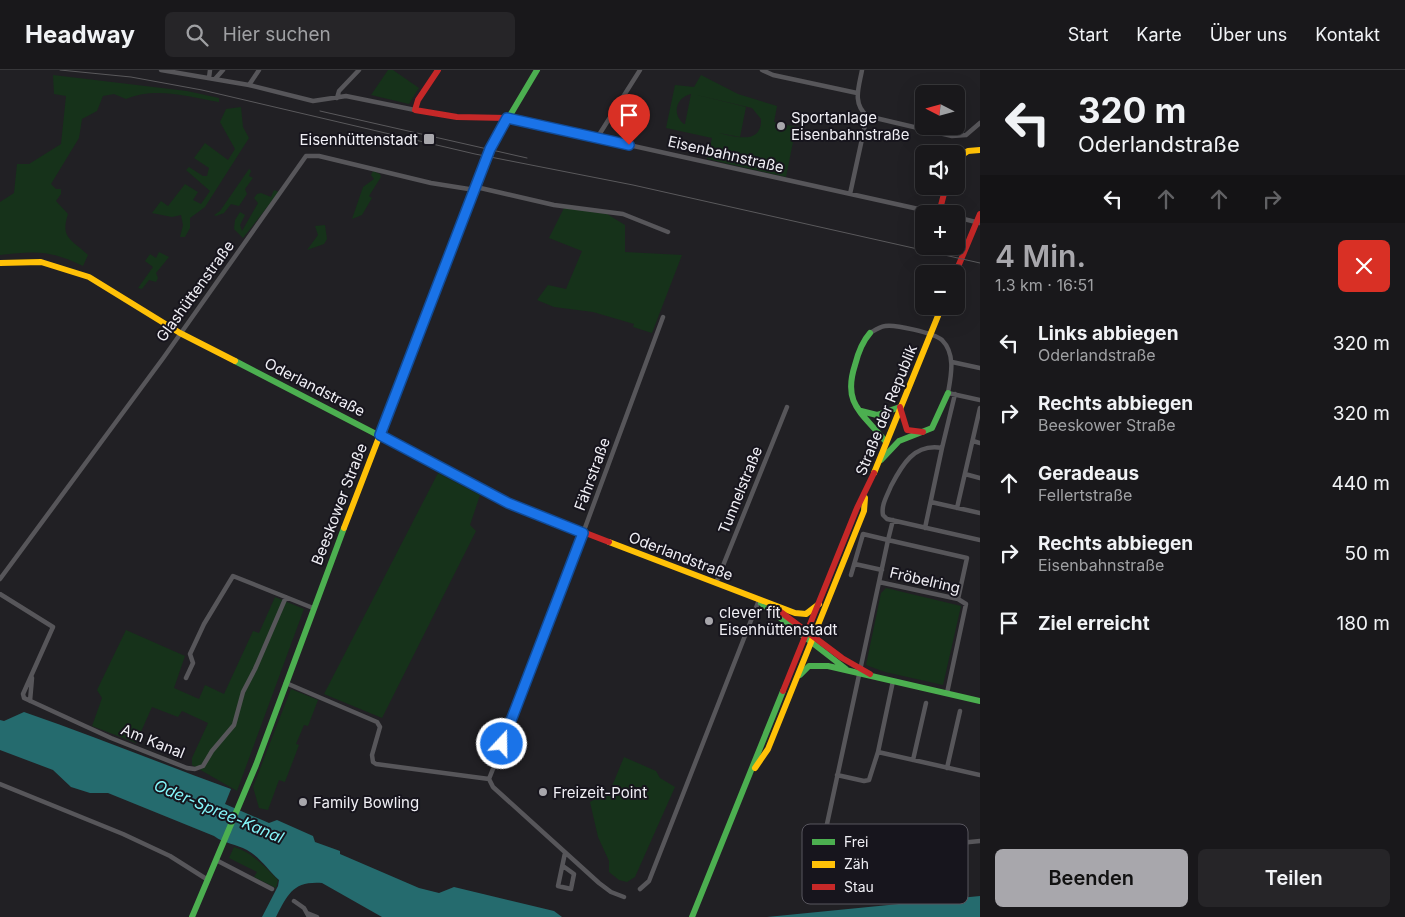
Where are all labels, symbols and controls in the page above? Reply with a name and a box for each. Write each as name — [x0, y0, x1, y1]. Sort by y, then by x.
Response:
search box — [165, 12, 515, 57]
text: Headway — [25, 20, 135, 49]
icon: search — [183, 21, 211, 49]
text: Hier suchen — [223, 23, 331, 46]
text: Start — [1068, 24, 1108, 45]
text: Karte — [1136, 24, 1182, 45]
text: Über uns — [1210, 24, 1287, 45]
text: Kontakt — [1315, 24, 1380, 45]
north arrow — [915, 85, 965, 135]
map controls — [915, 85, 965, 315]
text: 320 m — [1078, 89, 1186, 131]
icon: left — [995, 90, 1060, 155]
pin — [608, 94, 650, 145]
icon: arrive — [615, 101, 643, 129]
place label: Sportanlage Eisenbahnstraße — [791, 108, 910, 144]
marker: Sportanlage Eisenbahnstraße — [775, 120, 787, 132]
place label: Eisenhüttenstadt — [300, 130, 418, 149]
street label: Eisenbahnstraße — [666, 131, 786, 177]
text: Oderlandstraße — [1078, 131, 1240, 157]
marker: Eisenhüttenstadt — [422, 132, 436, 146]
button: sound — [915, 145, 965, 195]
icon: left — [1099, 185, 1127, 213]
icon: ahead — [1152, 185, 1180, 213]
icon: ahead — [1205, 185, 1233, 213]
icon: right — [1258, 185, 1286, 213]
button: + — [915, 205, 965, 255]
street label: Glashüttenstraße — [152, 237, 238, 345]
text: 4 Min. — [995, 238, 1086, 274]
button: close — [1338, 240, 1390, 292]
button: − — [915, 265, 965, 315]
text: 1.3 km · 16:51 — [995, 275, 1094, 295]
text: Links abbiegen — [1038, 322, 1179, 345]
icon: left — [995, 329, 1023, 357]
text: 320 m — [1333, 332, 1390, 355]
street label: Straße der Republik — [851, 341, 921, 478]
text: Oderlandstraße — [1038, 345, 1156, 365]
street label: Oderlandstraße — [262, 354, 368, 420]
text: Rechts abbiegen — [1038, 392, 1193, 415]
icon: right — [995, 399, 1023, 427]
text: 320 m — [1333, 402, 1390, 425]
text: Beeskower Straße — [1038, 415, 1176, 435]
street label: Fährstraße — [570, 435, 614, 513]
street label: Beeskower Straße — [307, 440, 371, 568]
street label: Tunnelstraße — [714, 444, 766, 536]
text: Geradeaus — [1038, 462, 1139, 485]
icon: ahead — [995, 469, 1023, 497]
text: 440 m — [1331, 472, 1390, 495]
text: Fellertstraße — [1038, 485, 1132, 505]
street label: Oderlandstraße — [626, 527, 736, 585]
text: Rechts abbiegen — [1038, 532, 1193, 555]
icon: right — [995, 539, 1023, 567]
text: 50 m — [1344, 542, 1390, 565]
text: Eisenbahnstraße — [1038, 555, 1164, 575]
street label: Fröbelring — [888, 563, 962, 597]
place label: clever fit Eisenhüttenstadt — [719, 603, 838, 639]
icon: arrive — [995, 609, 1023, 637]
text: Ziel erreicht — [1038, 612, 1150, 635]
text: 180 m — [1337, 612, 1390, 635]
marker: clever fit Eisenhüttenstadt — [703, 615, 715, 627]
position arrow — [475, 717, 527, 769]
street label: Am Kanal — [118, 720, 188, 762]
water label: Oder-Spree-Kanal — [151, 775, 287, 847]
place label: Freizeit-Point — [553, 783, 647, 802]
marker: Freizeit-Point — [537, 786, 549, 798]
place label: Family Bowling — [313, 793, 419, 812]
marker: Family Bowling — [297, 796, 309, 808]
legend — [802, 824, 968, 904]
text: Frei — [844, 833, 868, 850]
button: Beenden — [995, 849, 1188, 907]
button: Teilen — [1198, 849, 1390, 907]
text: Zäh — [844, 855, 869, 872]
text: Stau — [844, 878, 874, 895]

